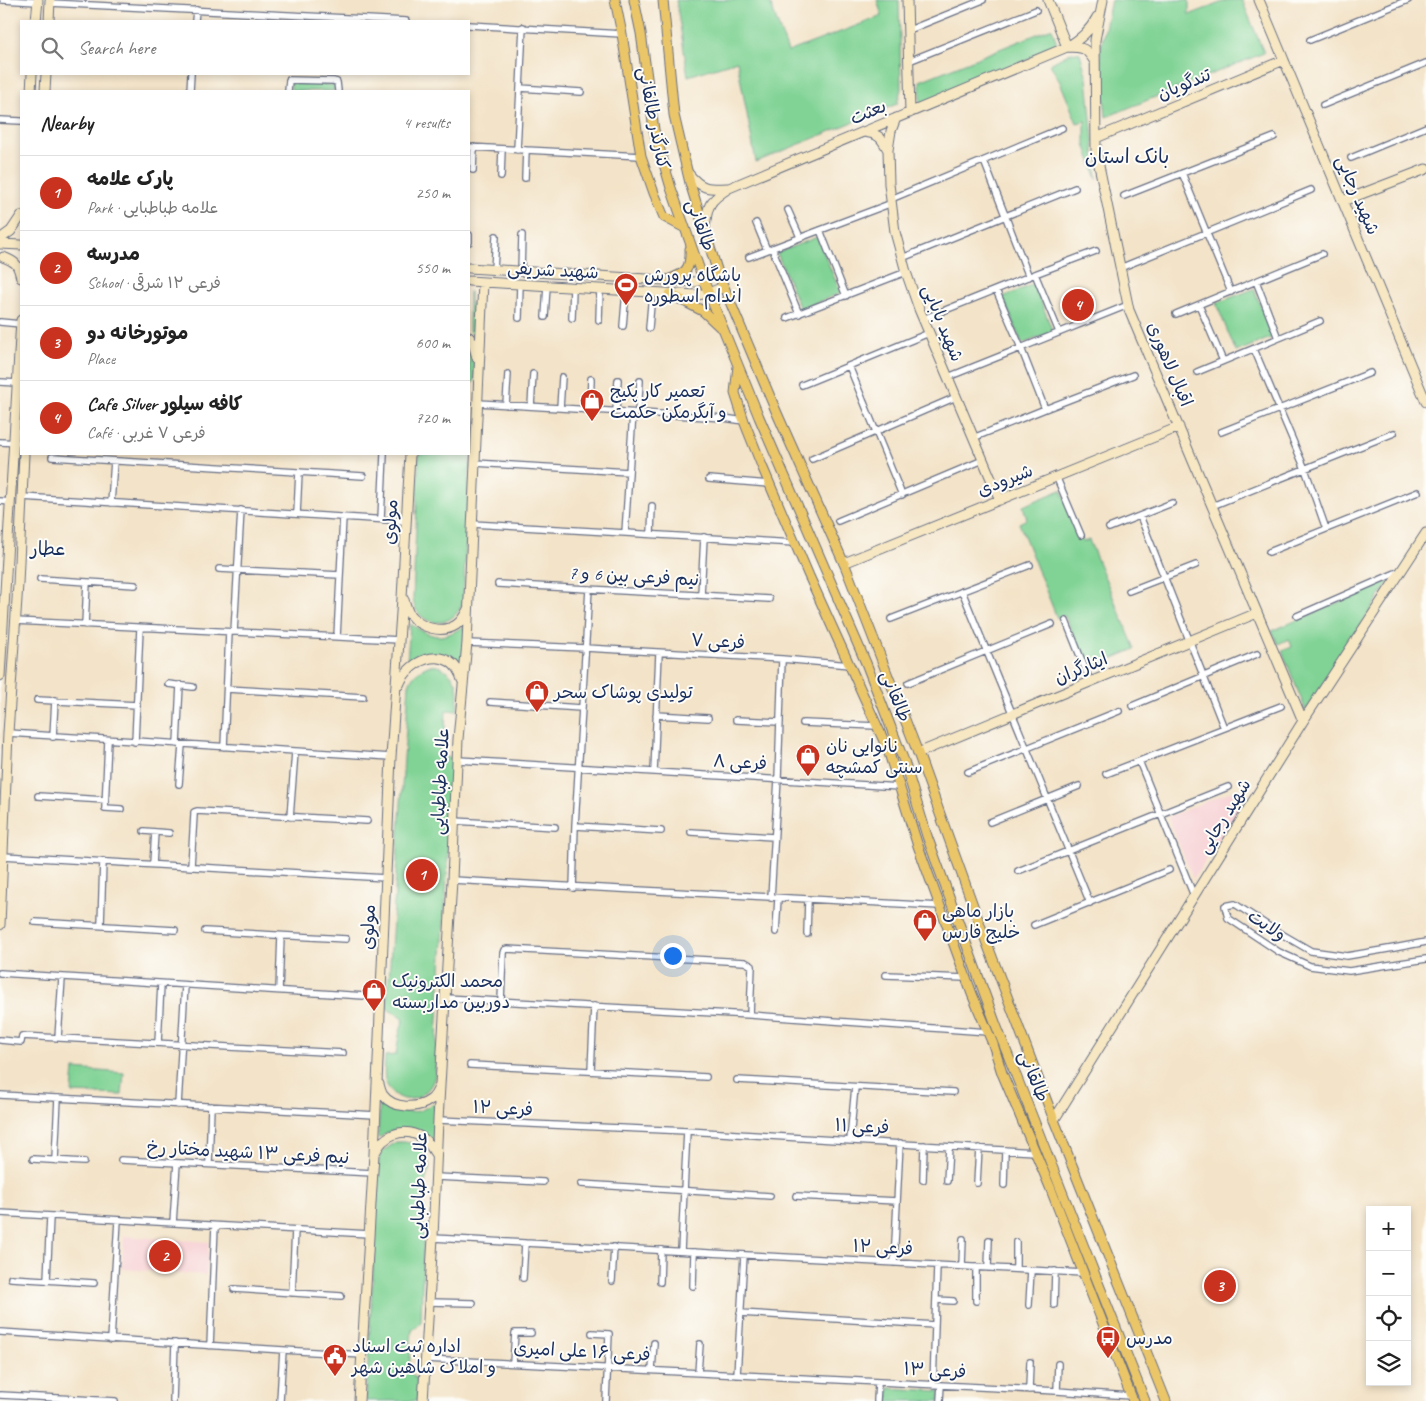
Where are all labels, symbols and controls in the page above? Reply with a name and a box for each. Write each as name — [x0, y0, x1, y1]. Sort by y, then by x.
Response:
search box — [20, 20, 470, 75]
icon: search — [38, 34, 66, 62]
text: Search here — [78, 36, 155, 60]
street label: تندگویان — [1154, 63, 1215, 105]
street label: کنارگذر طالقانی — [633, 65, 675, 171]
street label: بعثت — [847, 95, 889, 129]
text: Nearby — [40, 110, 93, 136]
text: 4 results — [403, 113, 450, 133]
district label: بانک استان — [1085, 144, 1169, 169]
street label: شهید رجایی — [1331, 152, 1385, 238]
text: پارک علامه — [87, 167, 173, 191]
text: 1 — [52, 183, 60, 203]
text: 250 m — [416, 183, 450, 203]
street label: طالقانی — [682, 196, 720, 254]
text: Park · علامه طباطبایی — [87, 198, 219, 218]
text: مدرسه — [87, 242, 140, 266]
street label: شهید شریفی — [507, 257, 599, 283]
text: 2 — [52, 258, 60, 278]
text: 550 m — [416, 258, 450, 278]
place label: باشگاه پرورش اندام اسطوره — [644, 264, 742, 310]
sports icon: باشگاه پرورش اندام اسطوره — [613, 272, 639, 306]
text: School · فرعی ۱۲ شرقی — [87, 273, 221, 293]
street label: شهید بابایی — [918, 281, 968, 365]
pin: 4 — [1062, 286, 1094, 324]
street label: اقبال لاهوری — [1142, 318, 1198, 410]
text: موتورخانه دو — [87, 321, 188, 345]
text: 3 — [52, 333, 60, 353]
text: 600 m — [416, 333, 450, 353]
text: Place — [87, 349, 115, 369]
place label: تعمیر کار پکیج و آبگرمکن حکمت — [610, 380, 727, 423]
shop icon: تعمیر کار پکیج و آبگرمکن حکمت — [579, 388, 605, 422]
text: Cafe Silver کافه سیلور — [87, 392, 242, 416]
text: 4 — [52, 408, 60, 428]
text: 720 m — [416, 408, 450, 428]
text: Café · فرعی ۷ غربی — [87, 423, 206, 443]
street label: شیرودی — [974, 459, 1036, 501]
street label: مولوی — [378, 499, 402, 545]
district label: عطار — [28, 537, 66, 561]
street label: نیم فرعی بین 6 و 7 — [568, 562, 700, 593]
street label: فرعی ۷ — [690, 629, 746, 653]
street label: ایثارگران — [1051, 647, 1111, 689]
street label: طالقانی — [876, 667, 916, 725]
shop icon: تولیدی پوشاک سحر — [524, 679, 550, 713]
place label: تولیدی پوشاک سحر — [552, 681, 693, 704]
street label: علامه طباطبایی — [426, 727, 454, 835]
place label: نانوایی نان سنتی کمشچه — [826, 735, 923, 779]
shop icon: نانوایی نان سنتی کمشچه — [795, 743, 821, 777]
street label: فرعی ۸ — [712, 750, 768, 774]
street label: شهید رجایی — [1192, 775, 1256, 857]
pin: 1 — [406, 856, 438, 894]
place label: بازار ماهی خلیج فارس — [942, 900, 1020, 944]
street label: مولوی — [356, 904, 380, 950]
street label: ولایت — [1244, 905, 1290, 945]
shop icon: بازار ماهی خلیج فارس — [912, 908, 938, 942]
your location — [660, 943, 686, 969]
place label: محمد الکترونیک دوربین مداربسته — [392, 970, 510, 1013]
shop icon: محمد الکترونیک دوربین مداربسته — [361, 978, 387, 1012]
street label: طالقانی — [1014, 1047, 1054, 1105]
street label: فرعی ۱۲ — [472, 1095, 534, 1121]
street label: فرعی ۱۱ — [834, 1114, 890, 1138]
street label: علامه طباطبایی — [406, 1131, 432, 1239]
street label: نیم فرعی ۱۳ شهید مختار رخ — [146, 1136, 350, 1171]
map controls — [1366, 1206, 1411, 1386]
button: + — [1366, 1206, 1411, 1251]
street label: فرعی ۱۲ — [852, 1234, 914, 1260]
pin: 2 — [149, 1237, 181, 1275]
button: − — [1366, 1251, 1411, 1296]
pin: 3 — [1204, 1267, 1236, 1305]
button: locate — [1366, 1296, 1411, 1341]
bus stop icon: مدرس — [1095, 1325, 1121, 1359]
place label: مدرس — [1126, 1327, 1173, 1349]
place label: اداره ثبت اسناد و املاک شاهین شهر — [350, 1335, 496, 1378]
street label: فرعی ۱۶ علی امیری — [513, 1336, 651, 1366]
button: layers — [1366, 1341, 1411, 1386]
public building icon: اداره ثبت اسناد و املاک شاهین شهر — [322, 1343, 348, 1377]
street label: فرعی ۱۳ — [903, 1357, 967, 1383]

